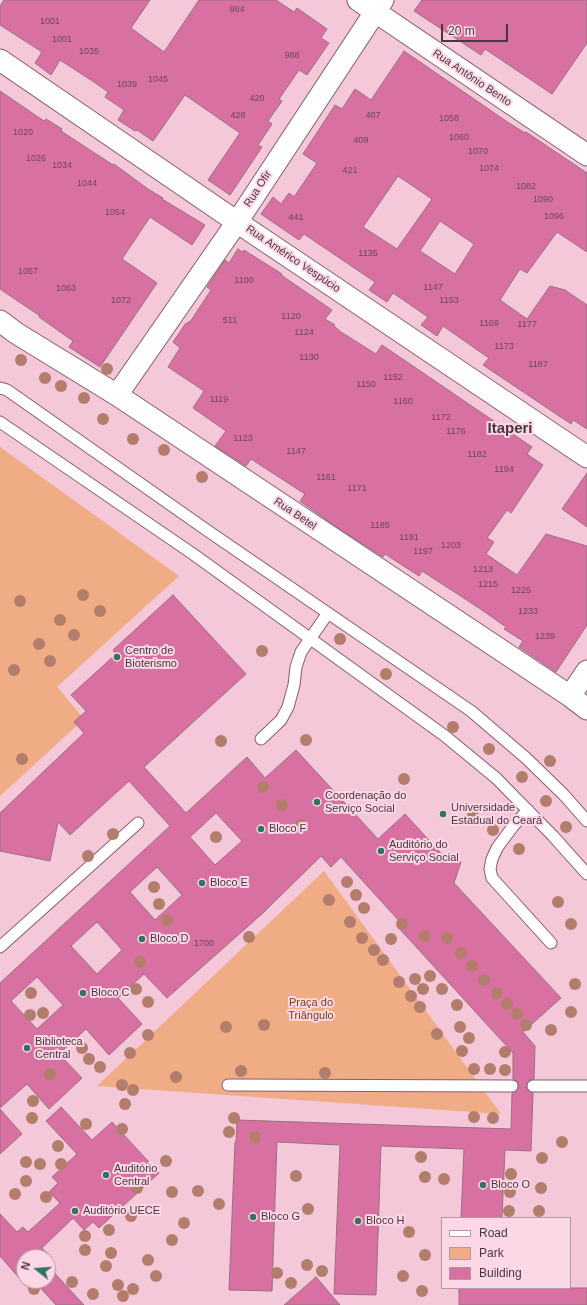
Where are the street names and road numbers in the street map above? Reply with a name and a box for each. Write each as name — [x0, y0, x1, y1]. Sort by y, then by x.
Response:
street label: Rua Antônio Bento — [430, 47, 514, 109]
street label: Rua Ofir — [241, 168, 275, 210]
street label: Rua Américo Vespúcio — [243, 222, 343, 296]
street label: Rua Betel — [271, 495, 319, 533]

